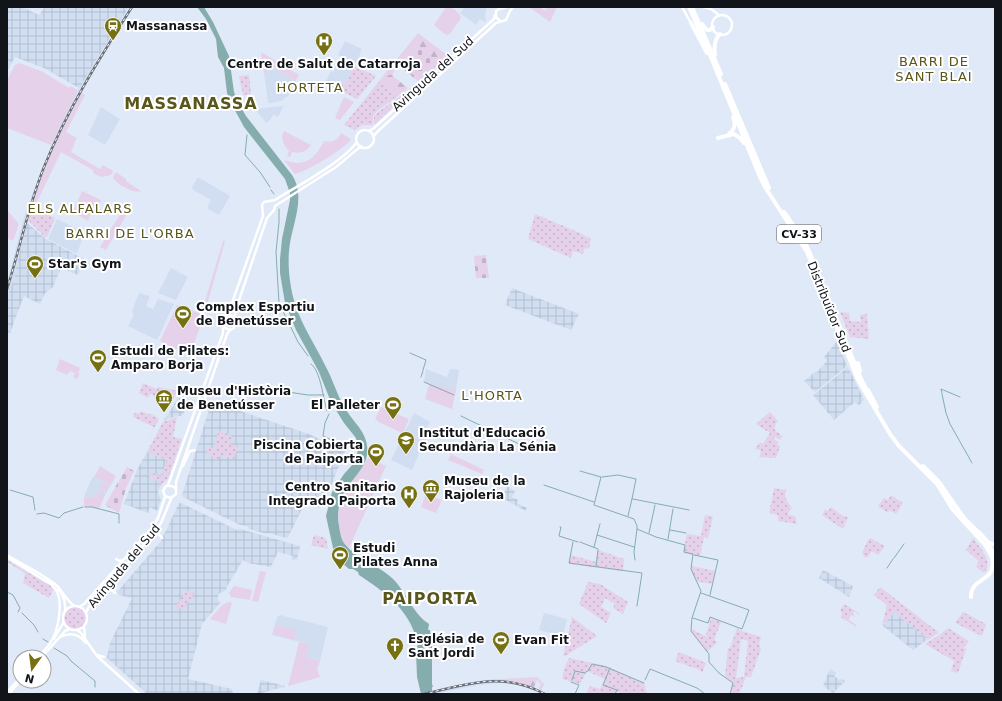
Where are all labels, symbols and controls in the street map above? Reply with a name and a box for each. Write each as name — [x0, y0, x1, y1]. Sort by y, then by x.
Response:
station icon: Massanassa — [103, 16, 123, 41]
place label: Massanassa — [126, 19, 207, 33]
hospital icon: Centre de Salut de Catarroja — [314, 31, 334, 56]
street label: Avinguda del Sud — [389, 34, 477, 114]
district label: BARRI DE SANT BLAI — [895, 54, 973, 84]
place label: Centre de Salut de Catarroja — [227, 57, 421, 71]
district label: HORTETA — [276, 80, 344, 95]
district label: MASSANASSA — [124, 94, 258, 113]
district label: ELS ALFALARS — [28, 201, 132, 216]
road number: CV-33 — [777, 225, 821, 243]
district label: BARRI DE L'ORBA — [65, 226, 195, 241]
sports icon: Star's Gym — [25, 254, 45, 279]
place label: Star's Gym — [48, 257, 122, 271]
street label: Distribuïdor Sud — [804, 259, 854, 355]
place label: Complex Esportiu de Benetússer — [196, 300, 315, 328]
sports icon: Complex Esportiu de Benetússer — [173, 304, 193, 329]
place label: Estudi de Pilates: Amparo Borja — [111, 344, 229, 372]
sports icon: Estudi de Pilates: Amparo Borja — [88, 348, 108, 373]
place label: Museu d'Història de Benetússer — [177, 384, 291, 412]
museum icon: Museu d'Història de Benetússer — [154, 388, 174, 413]
district label: L'HORTA — [461, 388, 523, 403]
sports icon: El Palleter — [383, 395, 403, 420]
place label: El Palleter — [311, 398, 380, 412]
place label: Institut d'Educació Secundària La Sénia — [419, 426, 556, 454]
school or university icon: Institut d'Educació Secundària La Sénia — [396, 430, 416, 455]
place label: Piscina Cobierta de Paiporta — [253, 438, 363, 466]
sports icon: Piscina Cobierta de Paiporta — [366, 442, 386, 467]
place label: Museu de la Rajoleria — [444, 474, 526, 502]
museum icon: Museu de la Rajoleria — [421, 478, 441, 503]
place label: Centro Sanitario Integrado Paiporta — [268, 480, 396, 508]
hospital icon: Centro Sanitario Integrado Paiporta — [399, 484, 419, 509]
street label: Avinguda del Sud — [85, 521, 163, 611]
place label: Estudi Pilates Anna — [353, 541, 438, 569]
sports icon: Estudi Pilates Anna — [330, 545, 350, 570]
district label: PAIPORTA — [382, 589, 478, 608]
sports icon: Evan Fit — [491, 630, 511, 655]
place label: Església de Sant Jordi — [408, 632, 484, 660]
place label: Evan Fit — [514, 633, 569, 647]
church icon: Església de Sant Jordi — [385, 636, 405, 661]
north arrow — [12, 649, 52, 689]
text: N — [24, 671, 36, 686]

